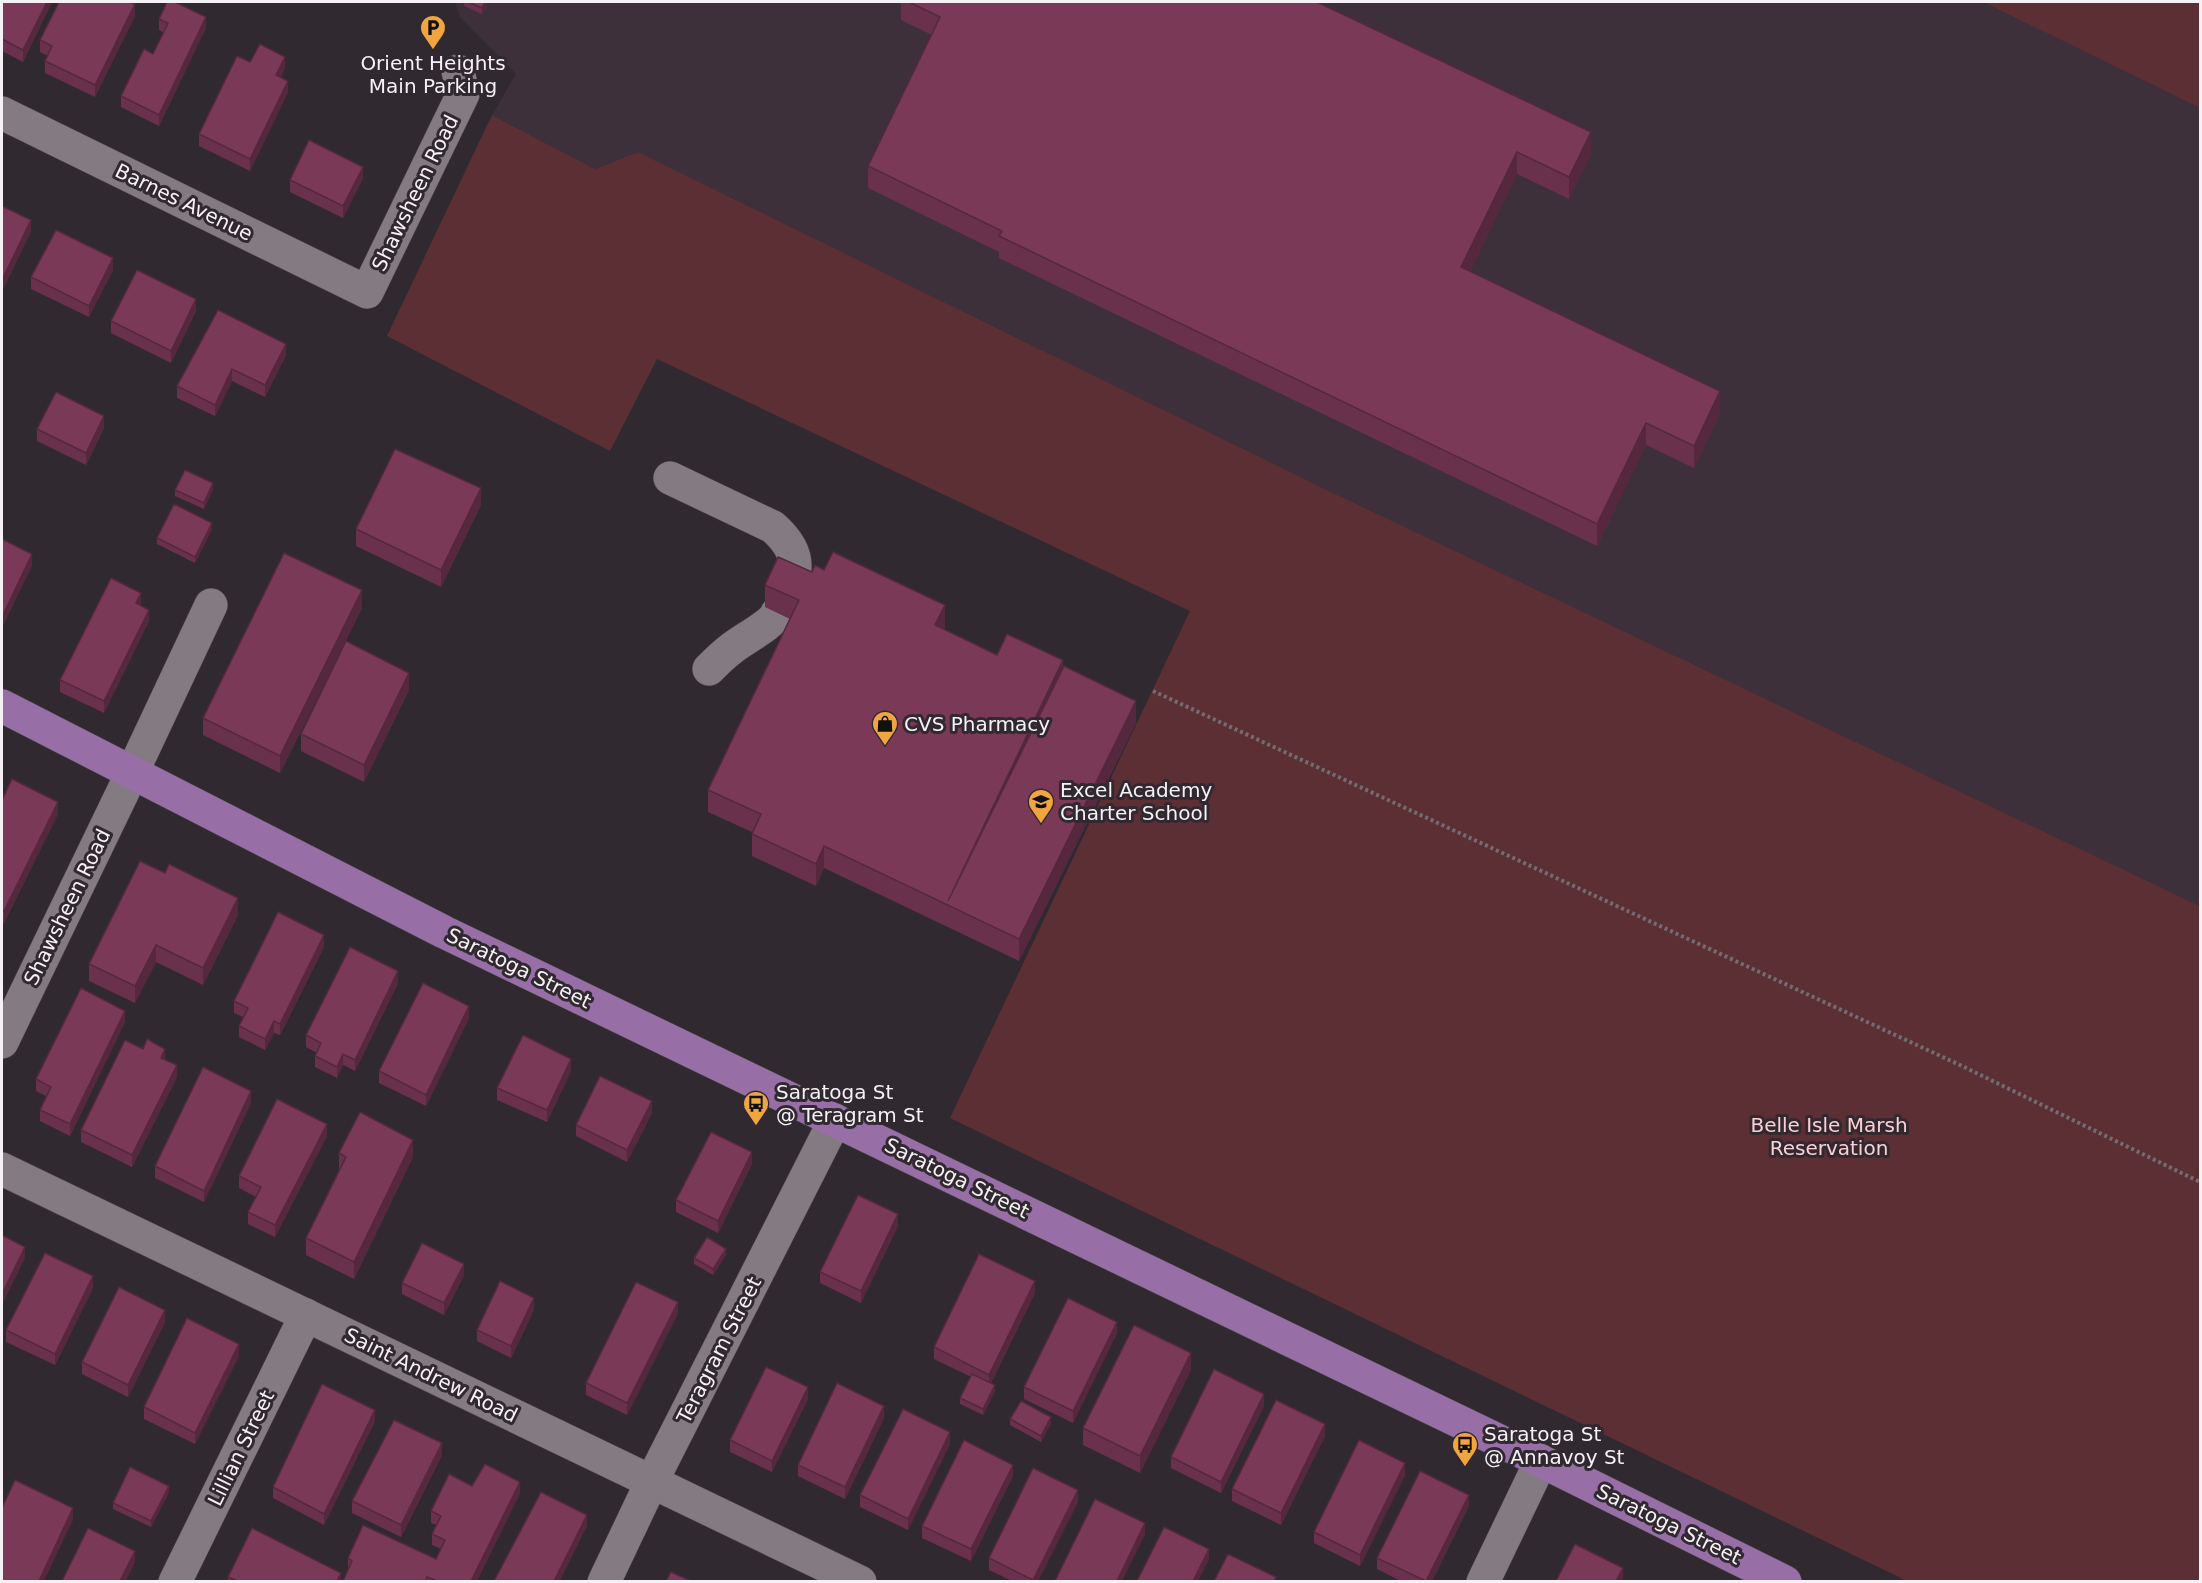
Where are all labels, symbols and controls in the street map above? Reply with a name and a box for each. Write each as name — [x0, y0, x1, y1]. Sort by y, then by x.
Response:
parking icon: Orient Heights Main Parking — [418, 13, 448, 51]
place label: Orient Heights Main Parking — [360, 51, 506, 98]
street label: Shawsheen Road — [367, 111, 463, 275]
street label: Barnes Avenue — [111, 158, 257, 246]
shop icon: CVS Pharmacy — [870, 709, 900, 747]
place label: CVS Pharmacy — [904, 712, 1050, 736]
place label: Excel Academy Charter School — [1060, 778, 1212, 825]
school or university icon: Excel Academy Charter School — [1026, 787, 1056, 825]
street label: Shawsheen Road — [19, 825, 115, 989]
street label: Saratoga Street — [443, 923, 595, 1013]
place label: Saratoga St @ Teragram St — [776, 1080, 924, 1127]
bus stop icon: Saratoga St @ Teragram St — [741, 1089, 771, 1127]
park label: Belle Isle Marsh Reservation — [1750, 1113, 1908, 1160]
street label: Saratoga Street — [881, 1133, 1033, 1223]
street label: Teragram Street — [671, 1273, 766, 1428]
street label: Saint Andrew Road — [341, 1323, 521, 1427]
street label: Lillian Street — [203, 1386, 279, 1510]
place label: Saratoga St @ Annavoy St — [1484, 1422, 1625, 1469]
bus stop icon: Saratoga St @ Annavoy St — [1450, 1430, 1480, 1468]
street label: Saratoga Street — [1593, 1479, 1745, 1569]

